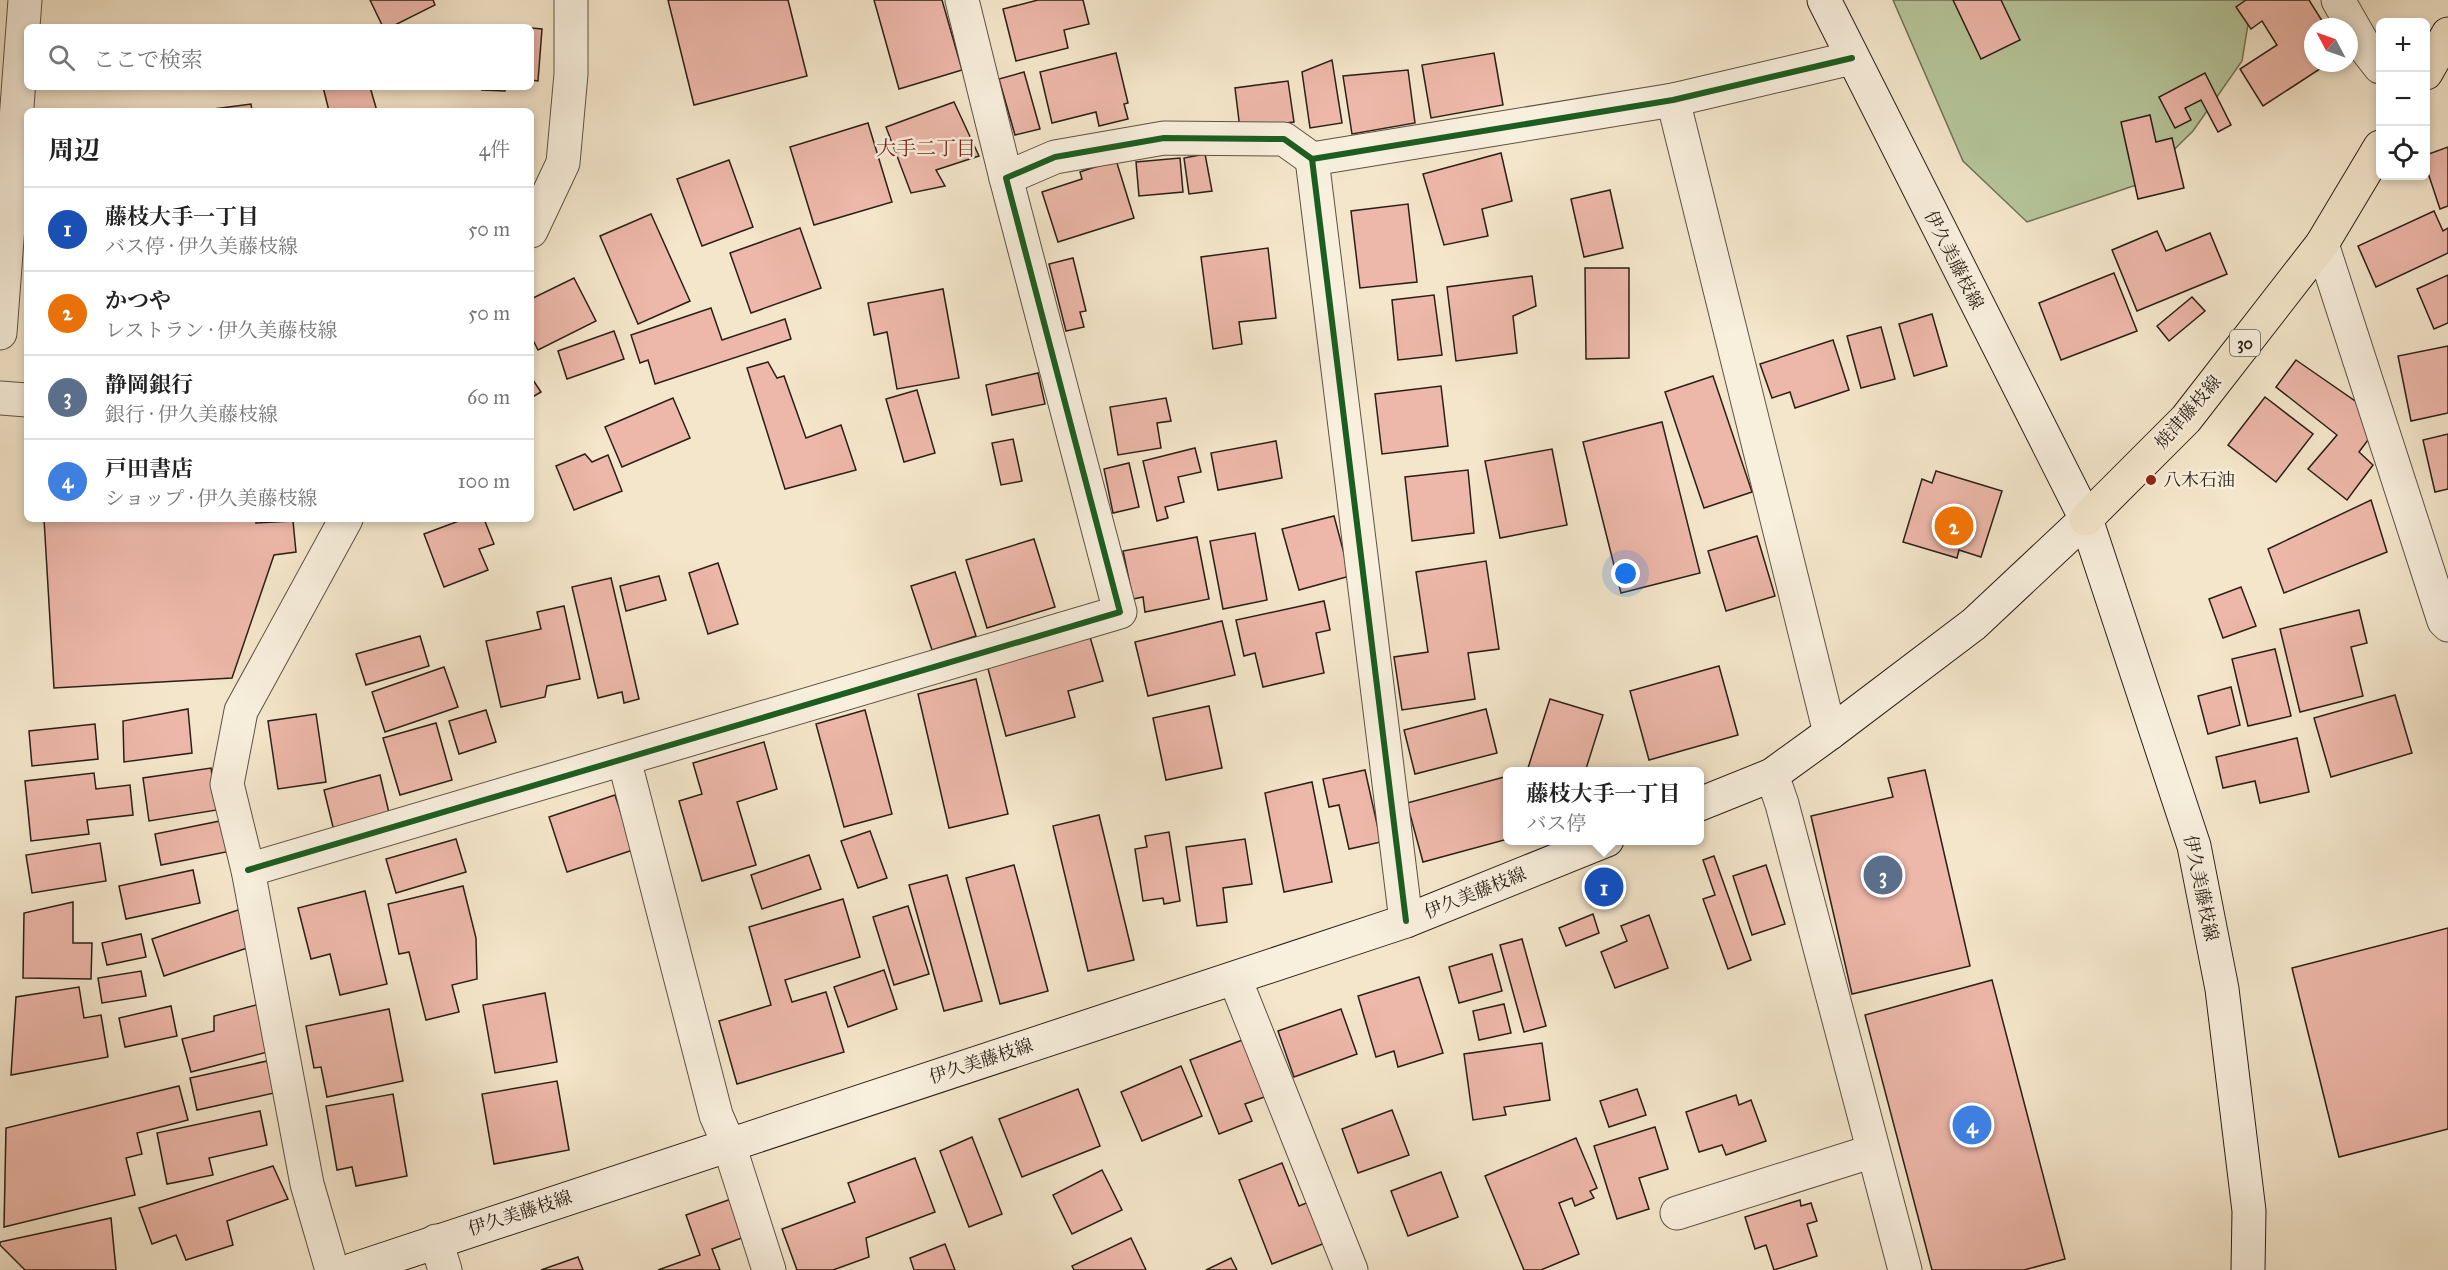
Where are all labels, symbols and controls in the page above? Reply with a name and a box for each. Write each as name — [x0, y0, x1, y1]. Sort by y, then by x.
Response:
north arrow — [2304, 18, 2358, 72]
map controls — [2376, 18, 2430, 180]
button: + — [2376, 18, 2430, 72]
search box — [24, 24, 534, 90]
icon: search — [45, 41, 78, 74]
text: ここで検索 — [93, 46, 203, 73]
button: − — [2376, 72, 2430, 126]
button: locate — [2376, 126, 2430, 180]
text: 周辺 — [48, 134, 100, 166]
district label: 大手二丁目 — [876, 136, 976, 160]
text: 4件 — [479, 137, 510, 161]
text: 藤枝大手一丁目 — [105, 203, 259, 230]
street label: 伊久美藤枝線 — [1920, 207, 1988, 313]
text: 1 — [64, 217, 71, 241]
text: 50 m — [468, 217, 510, 241]
text: バス停 · 伊久美藤枝線 — [105, 234, 298, 258]
text: かつや — [105, 287, 171, 314]
text: 2 — [63, 301, 72, 325]
text: 50 m — [468, 301, 510, 325]
text: レストラン · 伊久美藤枝線 — [105, 318, 337, 342]
road number: 30 — [2230, 330, 2260, 356]
text: 静岡銀行 — [105, 371, 193, 398]
street label: 焼津藤枝線 — [2150, 371, 2226, 453]
text: 3 — [64, 385, 72, 409]
text: 60 m — [467, 385, 510, 409]
text: 銀行 · 伊久美藤枝線 — [105, 402, 278, 426]
text: 戸田書店 — [105, 455, 193, 482]
text: 4 — [62, 469, 73, 493]
text: 100 m — [458, 469, 510, 493]
place label: 八木石油 — [2163, 469, 2235, 491]
marker: 八木石油 — [2144, 473, 2158, 487]
text: ショップ · 伊久美藤枝線 — [105, 486, 318, 510]
pin: 2 — [1934, 504, 1974, 548]
your location — [1611, 559, 1640, 588]
popup — [1503, 767, 1704, 845]
text: 藤枝大手一丁目 — [1526, 780, 1681, 807]
text: バス停 — [1526, 811, 1586, 835]
street label: 伊久美藤枝線 — [2179, 833, 2223, 943]
pin: 3 — [1864, 852, 1902, 898]
street label: 伊久美藤枝線 — [1421, 863, 1529, 923]
pin: 1 — [1584, 864, 1624, 910]
street label: 伊久美藤枝線 — [926, 1034, 1036, 1088]
pin: 4 — [1952, 1102, 1992, 1148]
street label: 伊久美藤枝線 — [465, 1186, 575, 1240]

